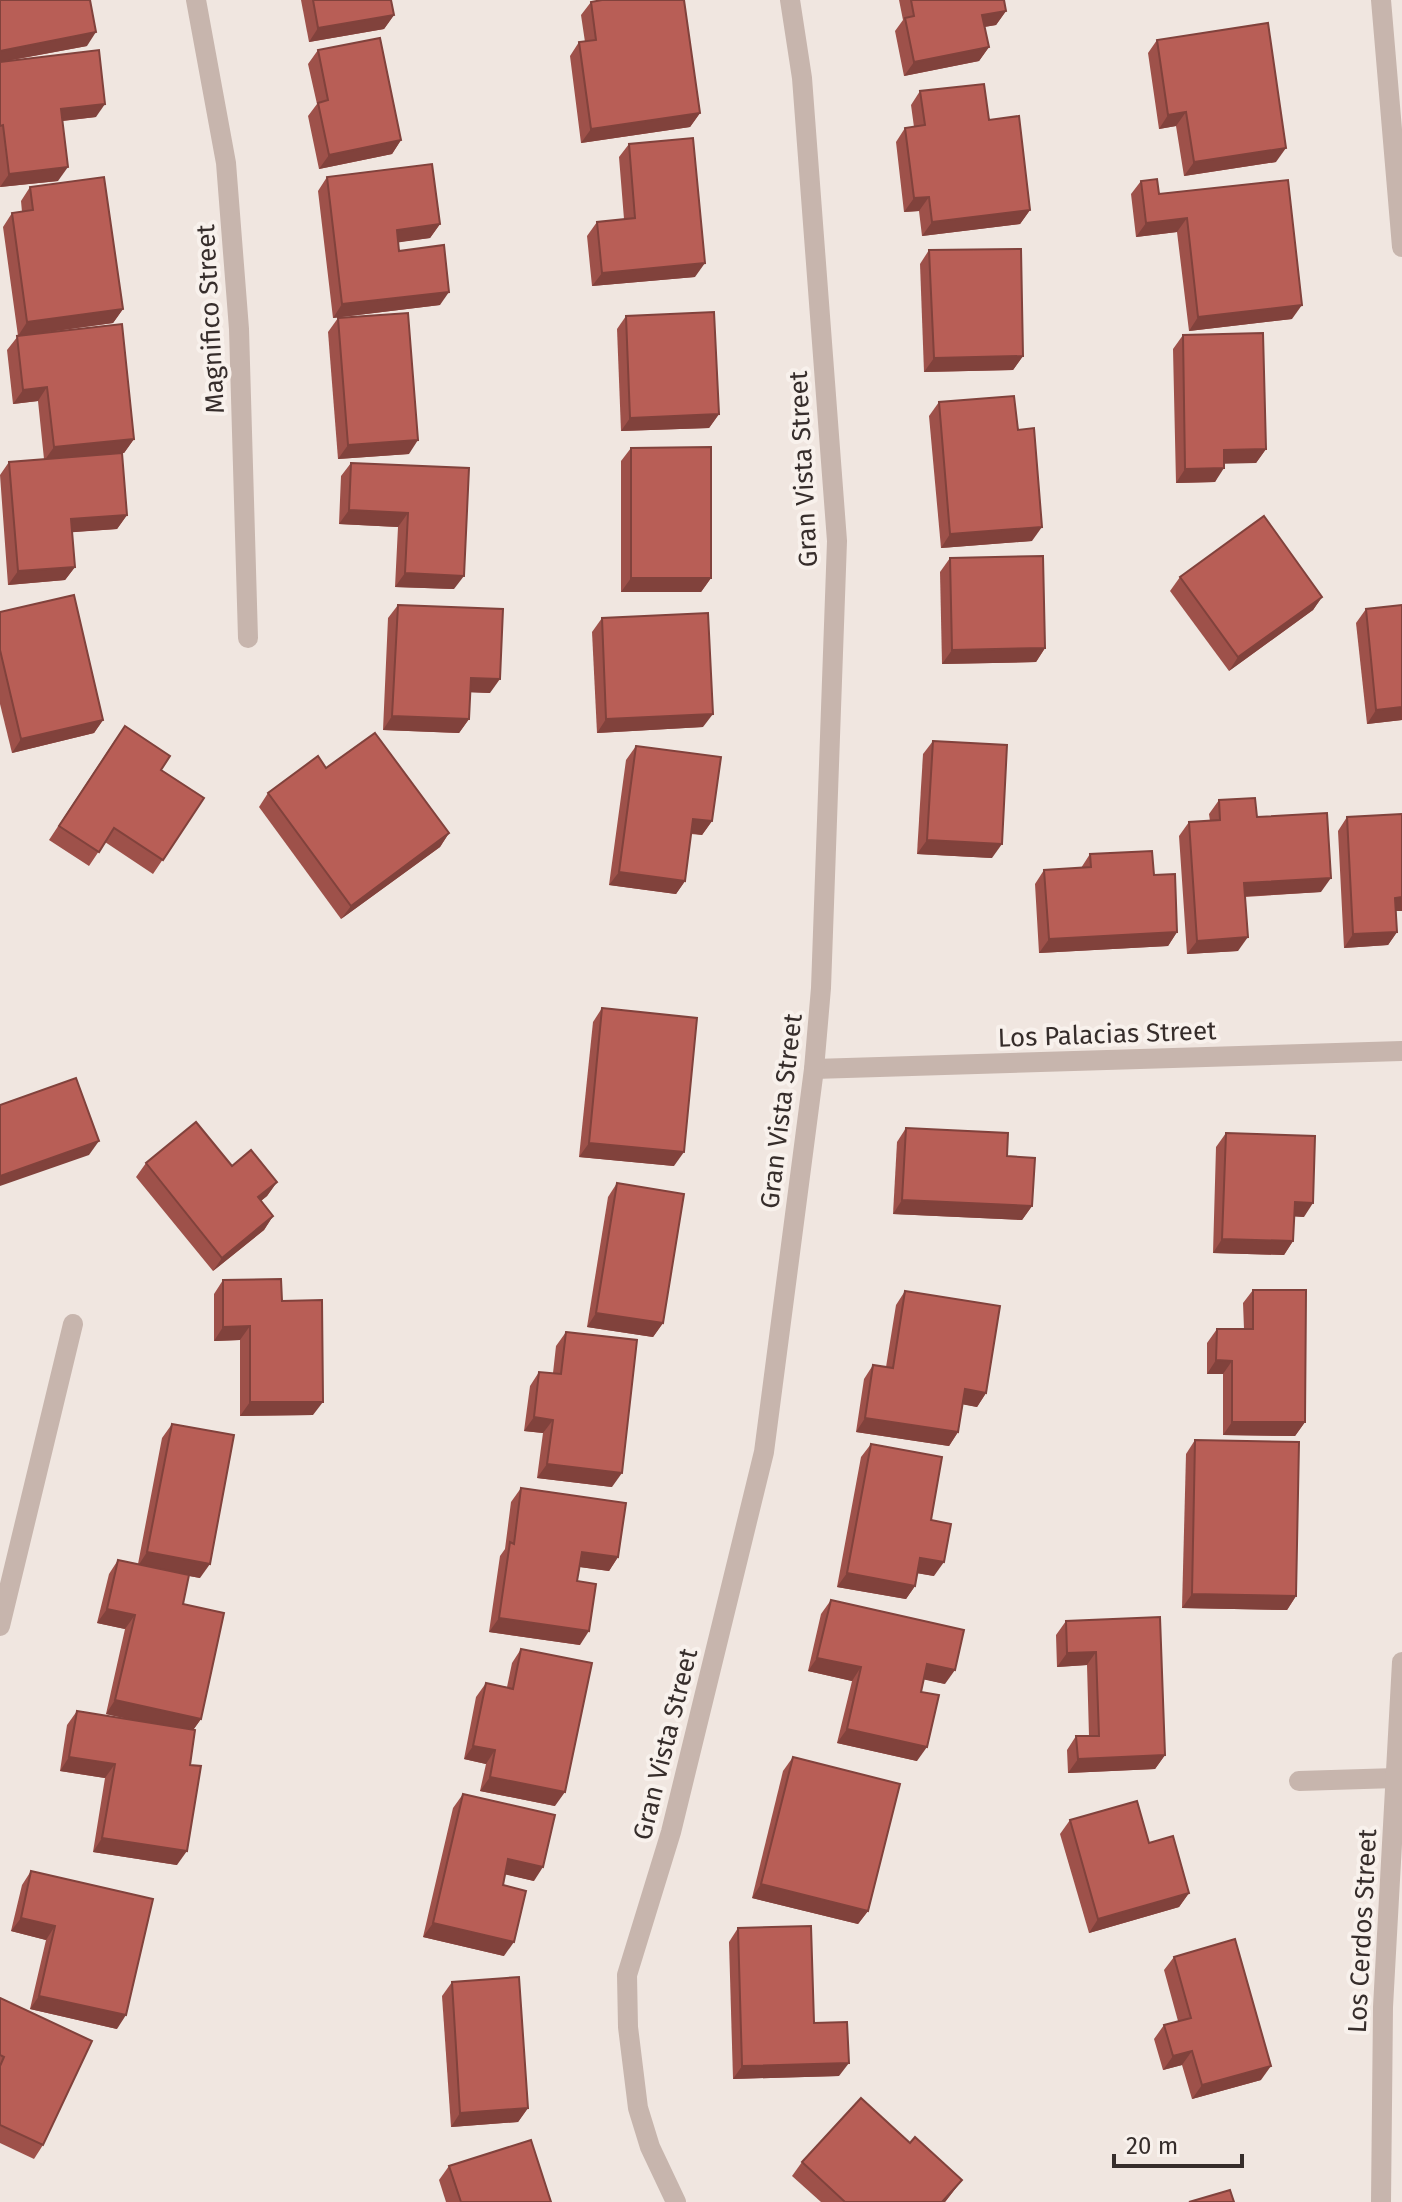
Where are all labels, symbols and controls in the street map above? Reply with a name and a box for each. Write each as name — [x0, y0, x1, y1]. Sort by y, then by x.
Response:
street label: Magnifico Street — [190, 223, 231, 414]
street label: Gran Vista Street — [783, 369, 824, 568]
street label: Gran Vista Street — [754, 1011, 809, 1210]
street label: Los Palacias Street — [997, 1015, 1218, 1054]
street label: Gran Vista Street — [627, 1644, 704, 1843]
street label: Los Cerdos Street — [1342, 1828, 1383, 2034]
scale bar — [1114, 2118, 1242, 2168]
text: 20 m — [1126, 2132, 1178, 2160]

